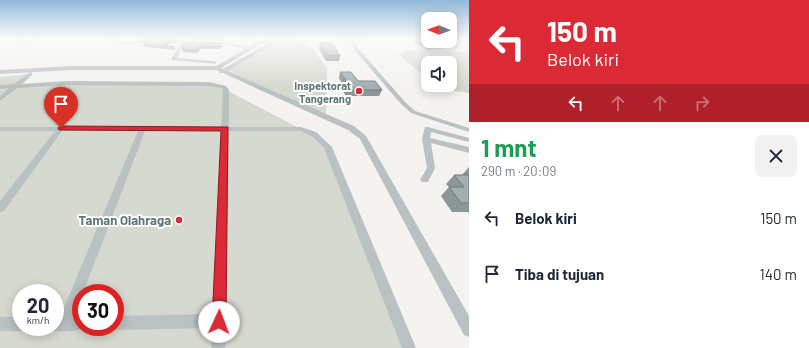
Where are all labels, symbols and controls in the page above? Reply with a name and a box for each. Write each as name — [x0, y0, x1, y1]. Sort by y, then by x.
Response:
north arrow — [421, 12, 457, 48]
map controls — [421, 12, 457, 92]
text: 150 m — [547, 14, 617, 48]
icon: left — [481, 16, 533, 68]
text: Belok kiri — [547, 48, 619, 70]
button: sound — [421, 56, 457, 92]
place label: Inspektorat Tangerang — [294, 79, 351, 105]
marker: Inspektorat Tangerang — [354, 86, 364, 96]
pin — [44, 87, 78, 128]
icon: left — [565, 92, 587, 114]
icon: ahead — [607, 92, 629, 114]
icon: ahead — [649, 92, 671, 114]
icon: right — [691, 92, 713, 114]
icon: arrive — [50, 93, 72, 115]
text: 1 mnt — [481, 133, 537, 162]
button: close — [755, 135, 797, 177]
text: 290 m · 20:09 — [481, 163, 556, 179]
icon: left — [481, 207, 503, 229]
text: Belok kiri — [515, 209, 577, 227]
text: 150 m — [760, 209, 797, 227]
place label: Taman Olahraga — [78, 212, 171, 228]
marker: Taman Olahraga — [174, 215, 184, 225]
icon: arrive — [481, 263, 503, 285]
text: Tiba di tujuan — [515, 265, 604, 283]
text: 140 m — [760, 265, 797, 283]
speed limit sign: 30 — [72, 284, 124, 336]
text: 20 — [27, 293, 49, 317]
position arrow — [198, 301, 240, 343]
text: km/h — [27, 314, 49, 326]

